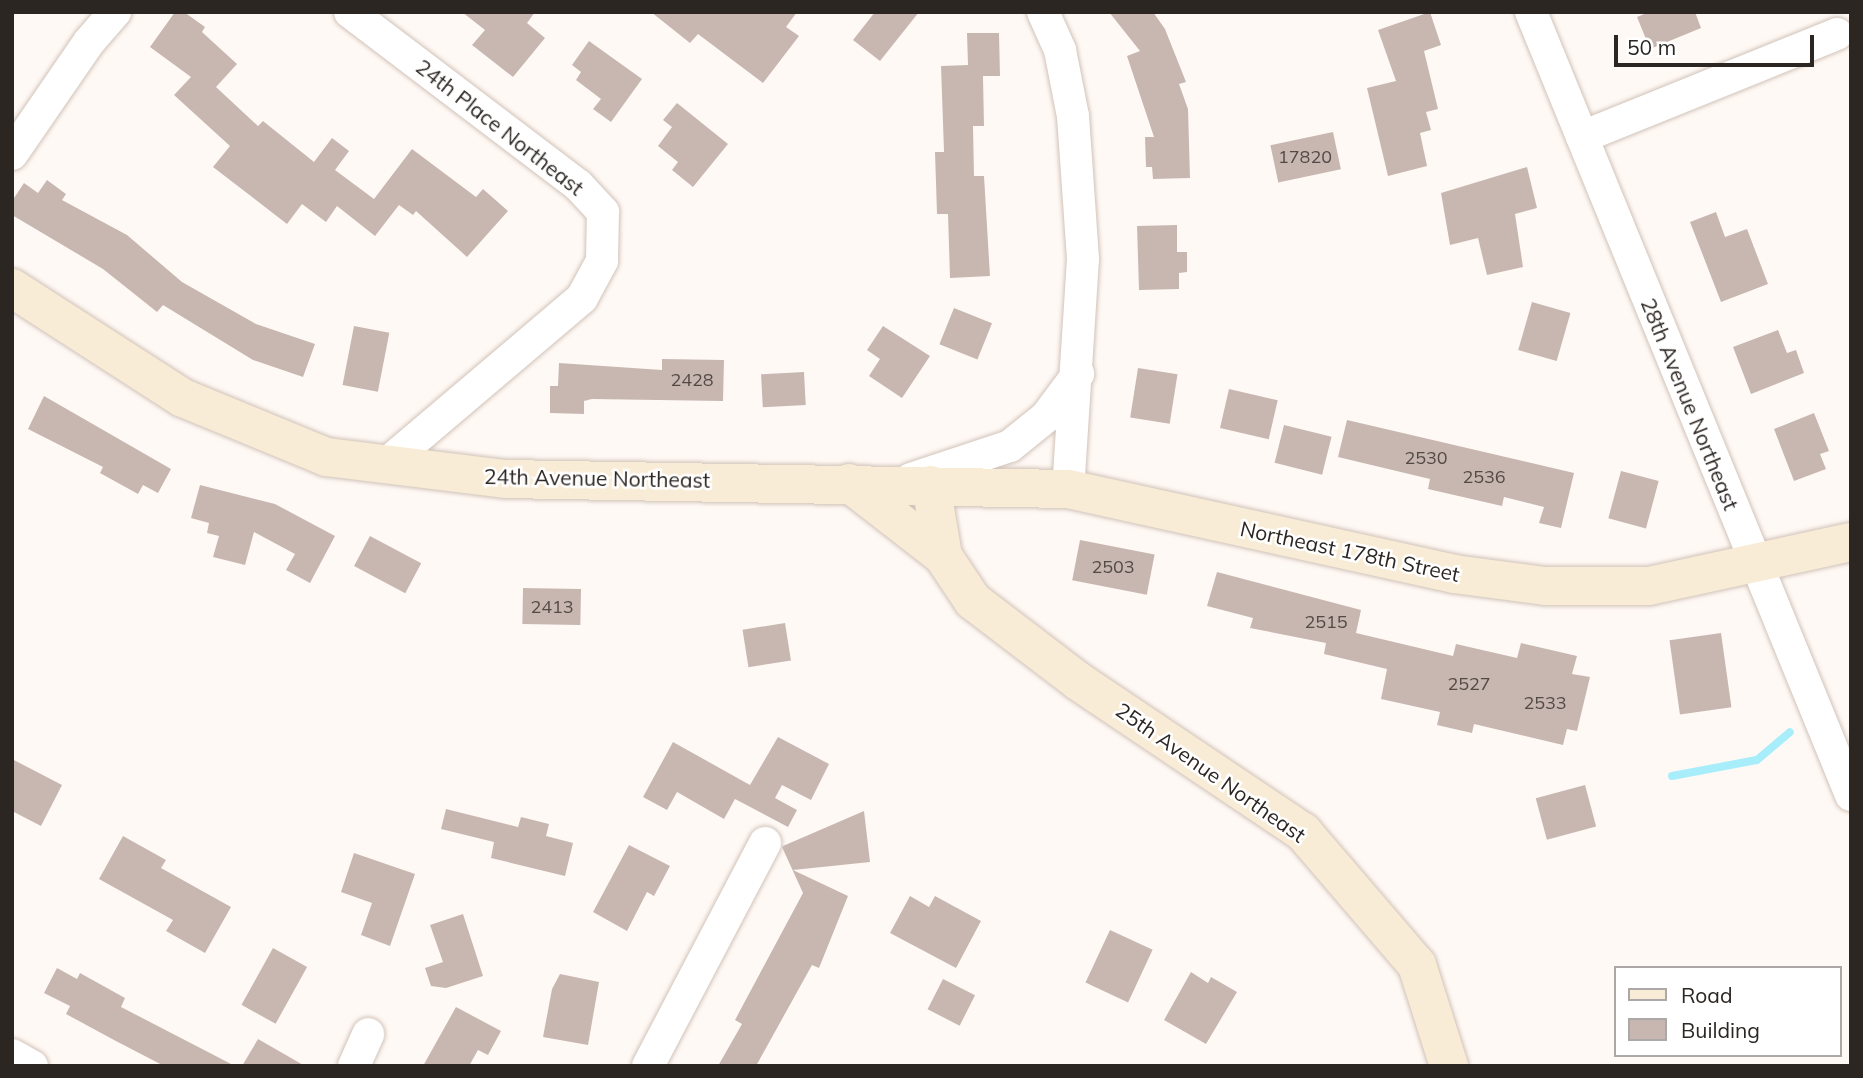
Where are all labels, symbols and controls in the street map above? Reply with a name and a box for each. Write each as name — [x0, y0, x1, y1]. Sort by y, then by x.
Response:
scale bar — [1618, 21, 1818, 65]
text: 50 m — [1627, 34, 1676, 60]
street label: 24th Place Northeast — [411, 54, 589, 200]
house number: 17820 — [1278, 146, 1332, 168]
street label: 28th Avenue Northeast — [1636, 294, 1744, 514]
house number: 2428 — [670, 369, 714, 391]
house number: 2530 — [1404, 447, 1448, 469]
street label: 24th Avenue Northeast — [484, 463, 710, 493]
house number: 2536 — [1462, 466, 1506, 488]
street label: Northeast 178th Street — [1238, 515, 1462, 587]
house number: 2503 — [1091, 556, 1135, 578]
house number: 2413 — [530, 596, 574, 618]
house number: 2515 — [1304, 611, 1348, 633]
house number: 2527 — [1447, 673, 1491, 695]
house number: 2533 — [1523, 692, 1567, 714]
street label: 25th Avenue Northeast — [1111, 697, 1311, 847]
legend — [1615, 966, 1842, 1057]
text: Road — [1681, 982, 1732, 1008]
text: Building — [1681, 1017, 1760, 1043]

